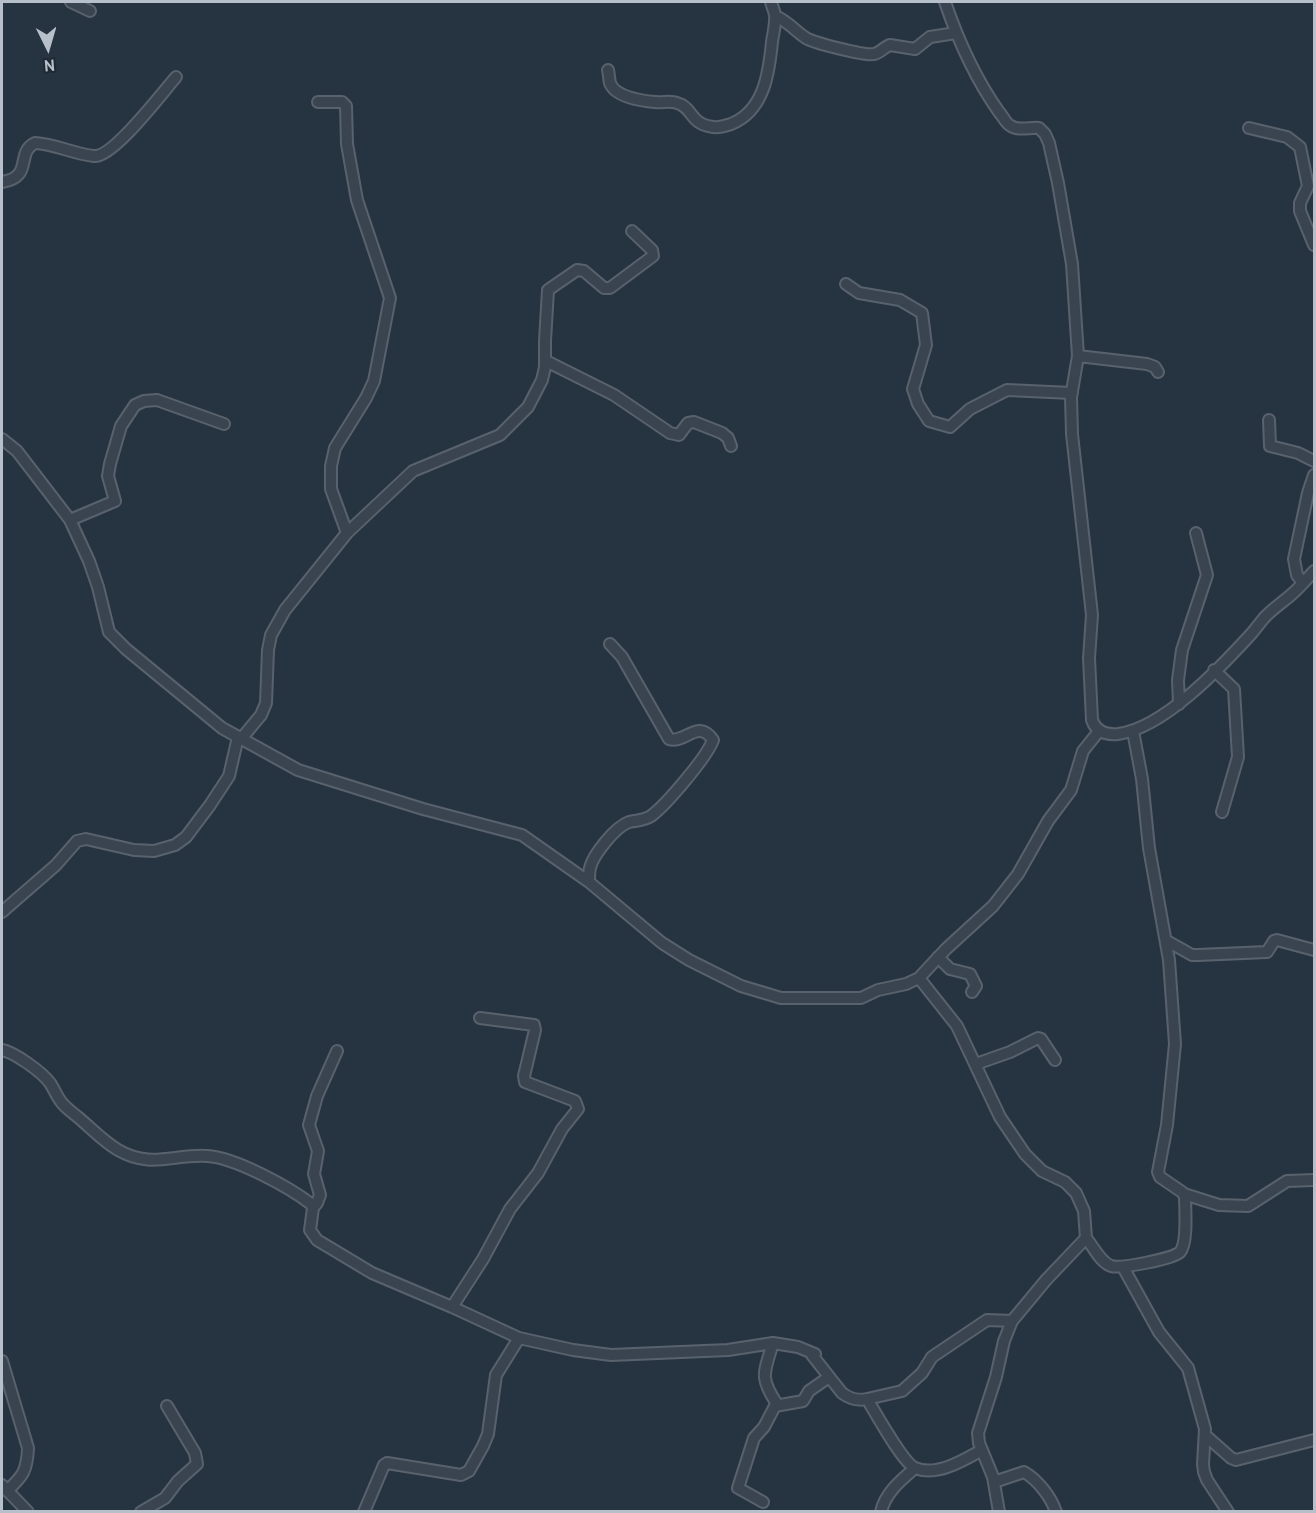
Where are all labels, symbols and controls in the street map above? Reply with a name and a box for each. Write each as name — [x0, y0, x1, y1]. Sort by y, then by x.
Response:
north arrow — [18, 18, 78, 78]
text: N — [43, 56, 56, 76]

